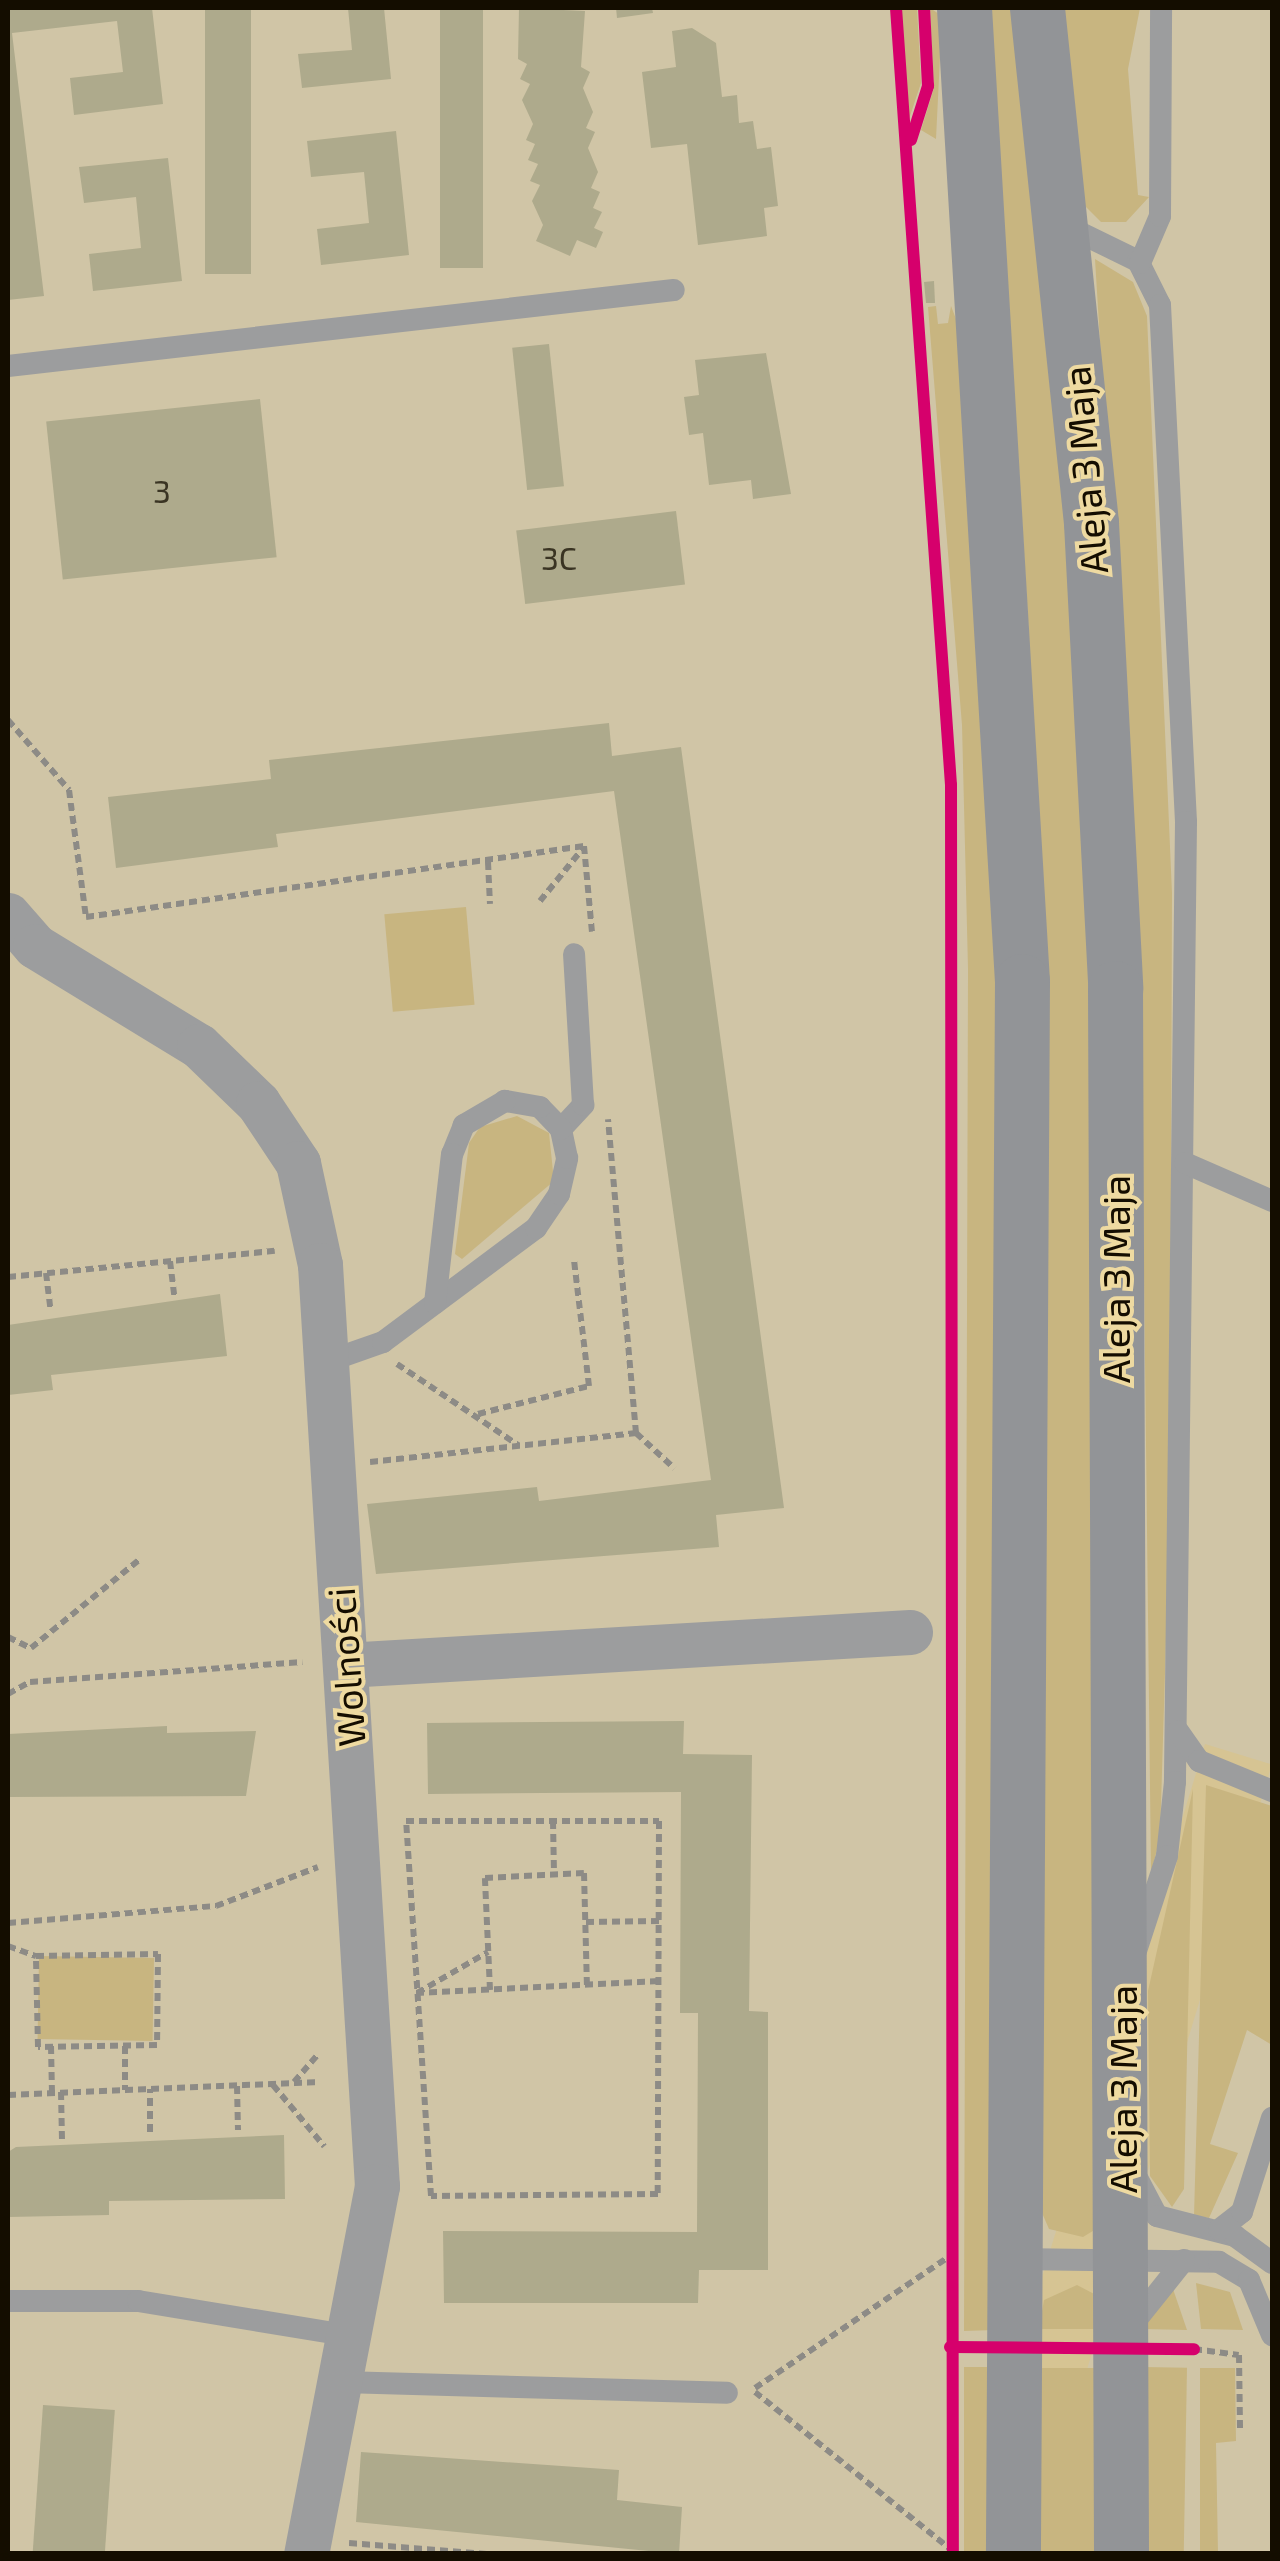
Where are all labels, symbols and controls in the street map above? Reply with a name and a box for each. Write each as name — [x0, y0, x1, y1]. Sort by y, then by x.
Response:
street label: Aleja 3 Maja — [1053, 364, 1117, 576]
house number: 3 — [153, 471, 171, 509]
house number: 3C — [541, 538, 577, 576]
street label: Aleja 3 Maja — [1093, 1175, 1139, 1383]
street label: Wolności — [318, 1586, 374, 1748]
street label: Aleja 3 Maja — [1100, 1985, 1146, 2193]

